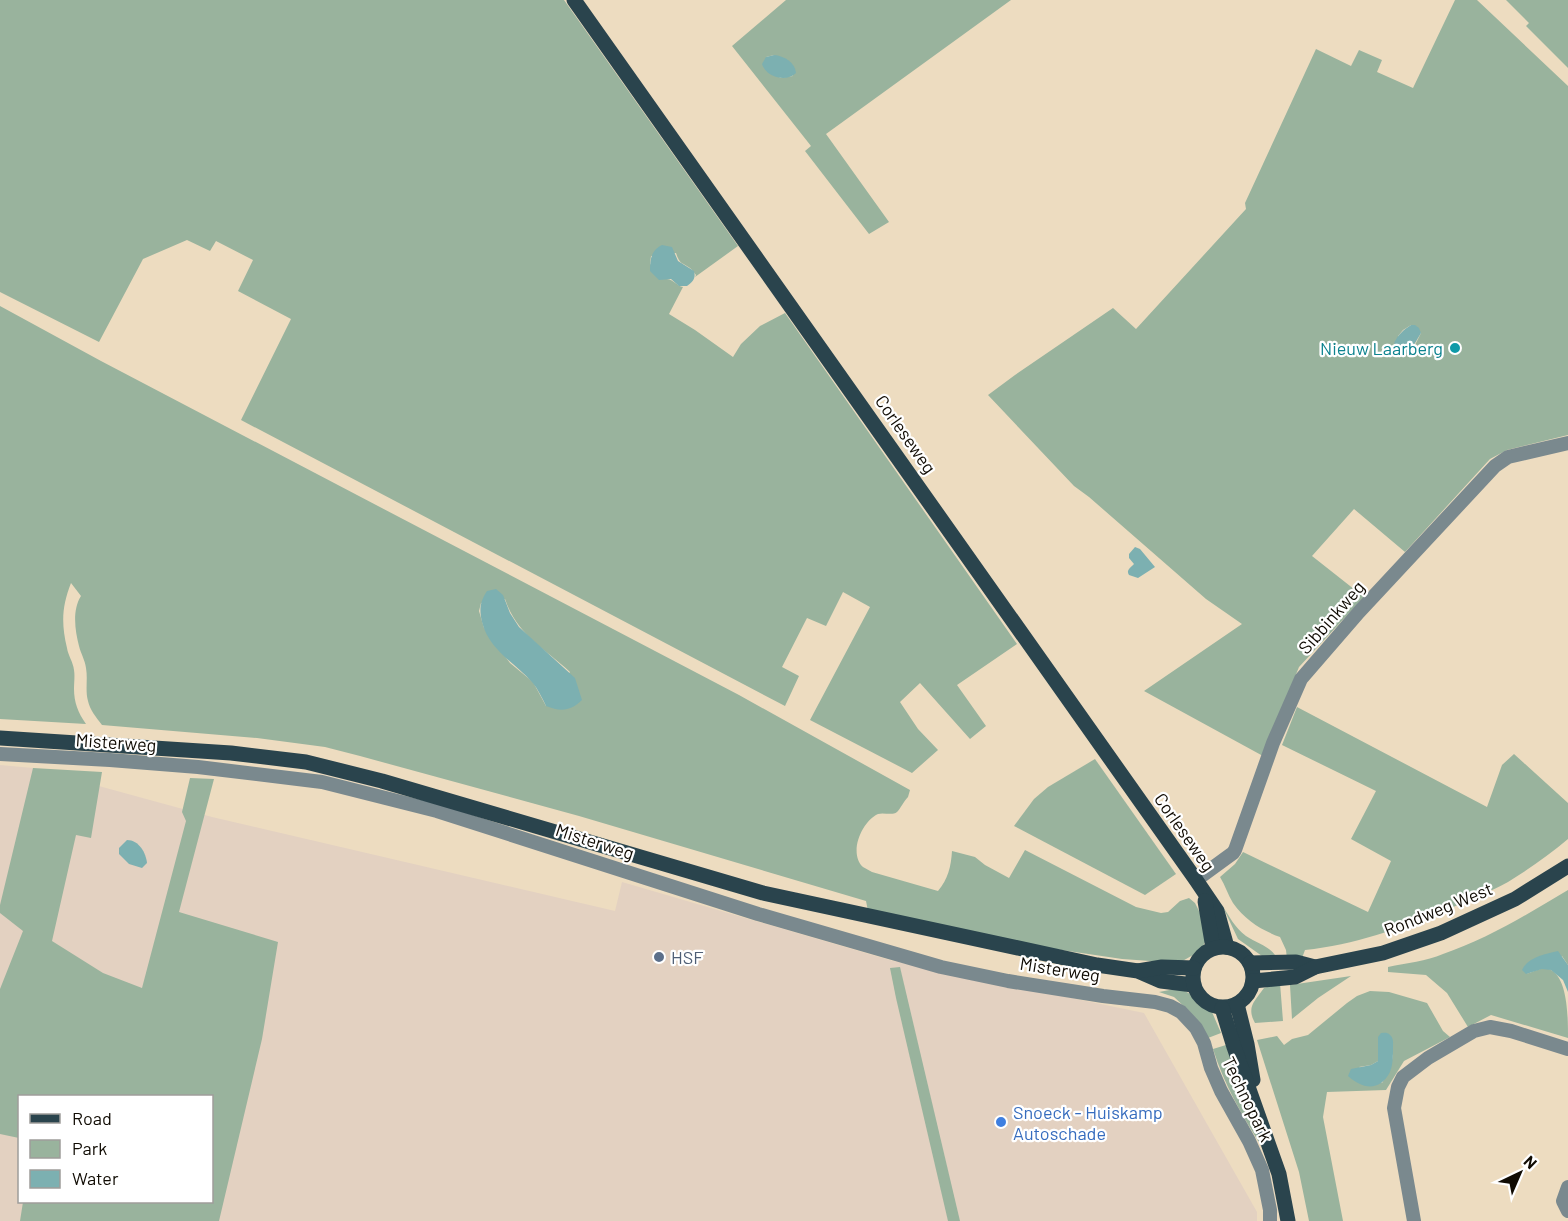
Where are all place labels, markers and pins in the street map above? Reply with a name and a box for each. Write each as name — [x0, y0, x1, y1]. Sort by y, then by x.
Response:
place label: Nieuw Laarberg — [1320, 337, 1443, 359]
marker: Nieuw Laarberg — [1448, 341, 1462, 355]
place label: HSF — [671, 946, 704, 968]
marker: HSF — [652, 950, 666, 964]
place label: Snoeck - Huiskamp Autoschade — [1013, 1101, 1163, 1144]
marker: Snoeck - Huiskamp Autoschade — [994, 1115, 1008, 1129]

